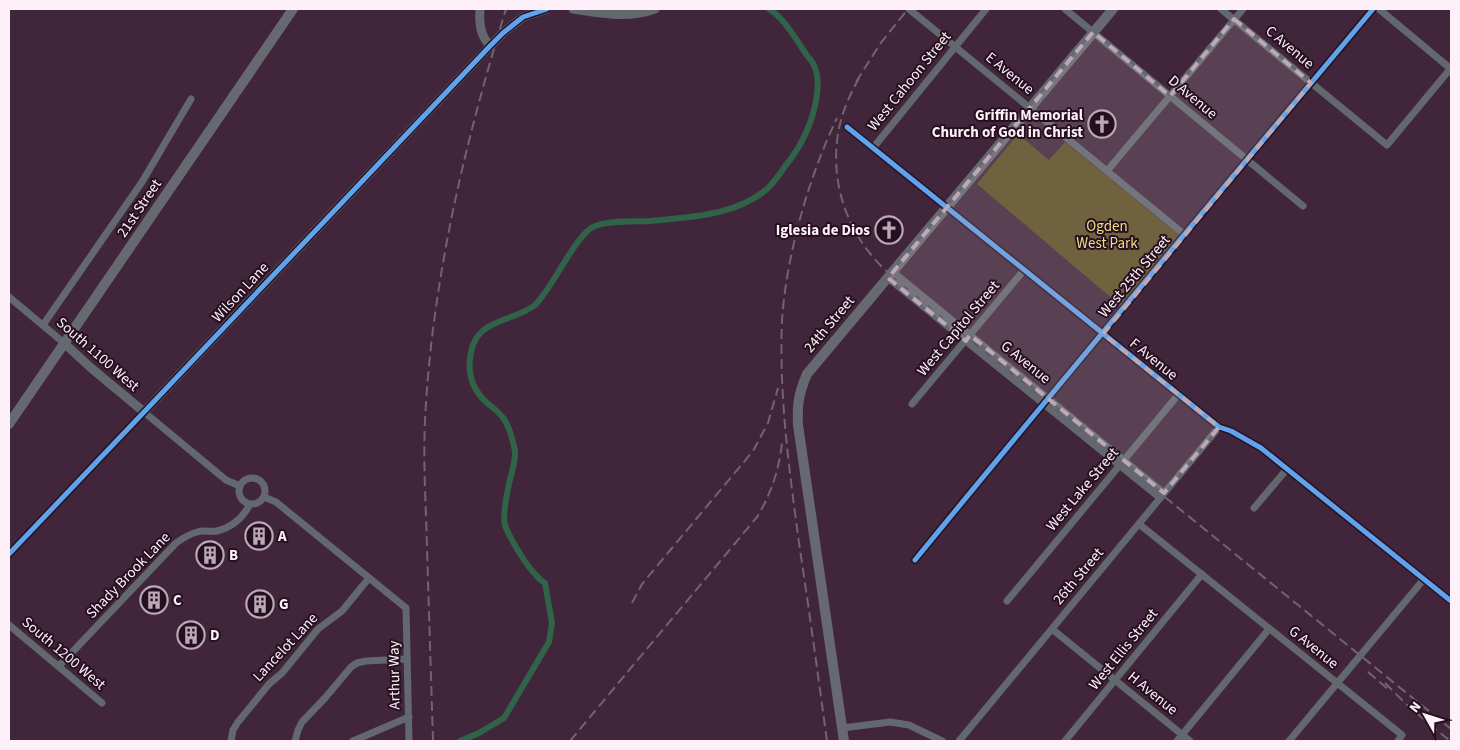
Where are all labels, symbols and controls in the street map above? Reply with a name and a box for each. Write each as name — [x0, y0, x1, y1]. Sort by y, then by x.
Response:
street label: C Avenue — [1261, 21, 1319, 74]
street label: West Cahoon Street — [863, 27, 956, 136]
street label: E Avenue — [981, 47, 1038, 100]
street label: D Avenue — [1164, 71, 1222, 124]
place label: Griffin Memorial Church of God in Christ — [932, 105, 1084, 143]
church icon: Griffin Memorial Church of God in Christ — [1087, 109, 1117, 139]
street label: 21st Street — [112, 175, 167, 242]
church icon: Iglesia de Dios — [874, 215, 904, 245]
park label: Ogden West Park — [1076, 216, 1138, 254]
place label: Iglesia de Dios — [776, 220, 870, 241]
street label: West 25th Street — [1094, 230, 1175, 322]
street label: Wilson Lane — [207, 258, 274, 327]
street label: West Capitol Street — [912, 276, 1005, 381]
street label: 24th Street — [799, 291, 860, 357]
street label: South 1100 West — [52, 312, 144, 396]
street label: F Avenue — [1125, 333, 1182, 385]
street label: G Avenue — [996, 336, 1055, 389]
street label: West Lake Street — [1041, 443, 1124, 536]
building icon: A — [244, 521, 274, 551]
place label: A — [277, 526, 287, 547]
street label: Shady Brook Lane — [82, 527, 175, 623]
building icon: B — [195, 540, 225, 570]
street label: 26th Street — [1048, 543, 1109, 609]
place label: B — [229, 545, 238, 566]
building icon: C — [139, 585, 169, 615]
building icon: G — [245, 589, 275, 619]
place label: C — [173, 590, 182, 611]
place label: G — [279, 594, 289, 615]
street label: West Ellis Street — [1084, 604, 1163, 695]
street label: Lancelot Lane — [248, 608, 323, 686]
street label: South 1200 West — [17, 612, 110, 695]
building icon: D — [176, 620, 206, 650]
street label: G Avenue — [1284, 621, 1343, 674]
place label: D — [210, 625, 220, 646]
street label: Arthur Way — [383, 640, 406, 710]
street label: H Avenue — [1123, 667, 1182, 720]
north arrow — [1400, 690, 1450, 740]
text: N — [1405, 698, 1426, 717]

